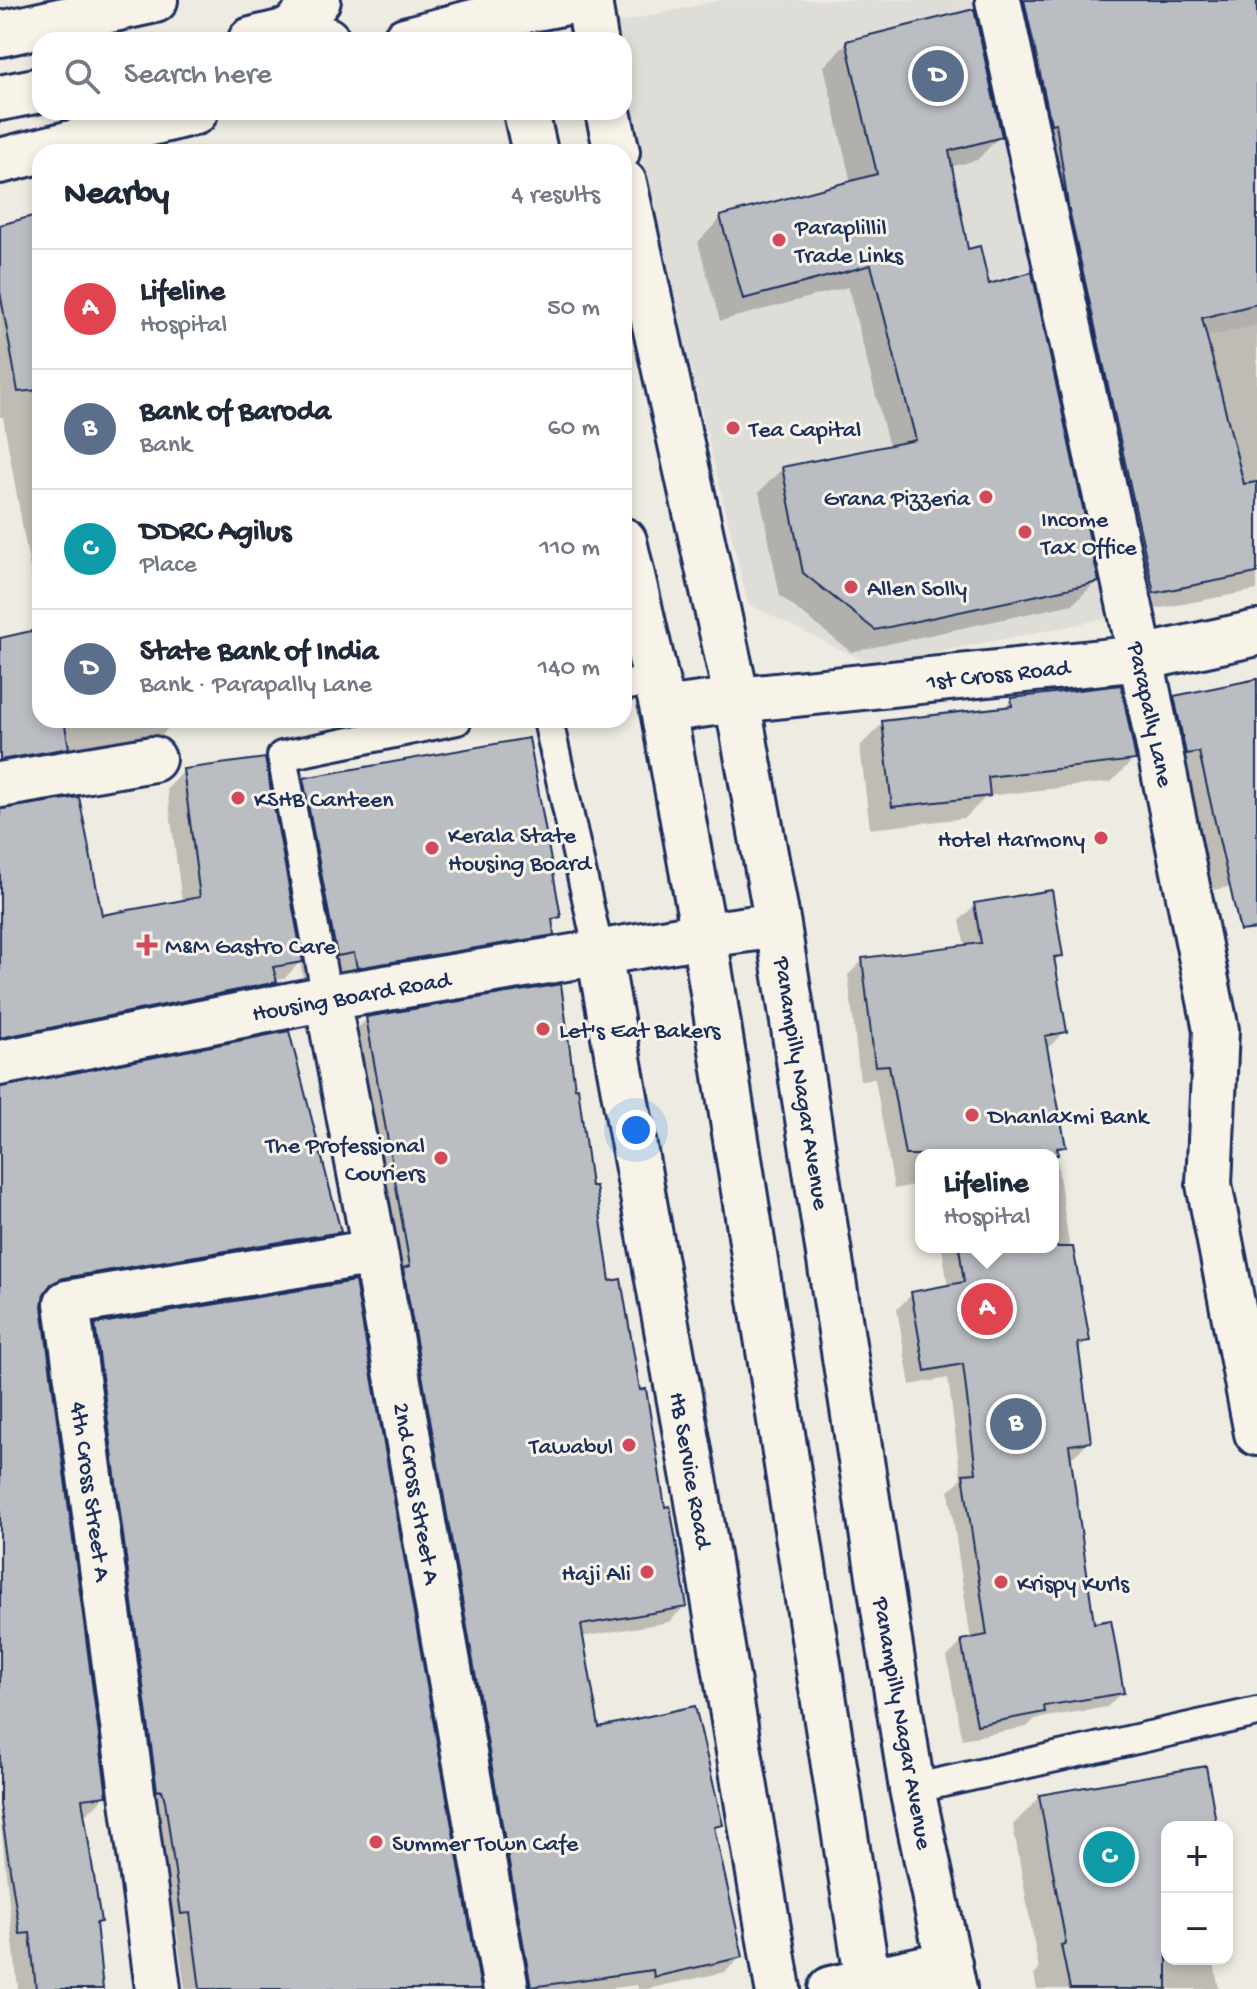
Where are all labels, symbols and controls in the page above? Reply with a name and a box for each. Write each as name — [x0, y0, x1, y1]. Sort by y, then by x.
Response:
search box — [32, 32, 632, 120]
pin: D — [912, 46, 964, 106]
icon: search — [60, 54, 104, 98]
text: Search here — [124, 59, 272, 94]
text: Nearby — [64, 176, 169, 216]
text: 4 results — [511, 181, 600, 212]
place label: Paraplillil Trade Links — [793, 215, 904, 272]
marker: Paraplillil Trade Links — [770, 231, 788, 249]
text: Lifeline — [140, 276, 225, 311]
text: A — [82, 294, 98, 325]
text: 50 m — [547, 294, 600, 325]
text: Hospital — [140, 311, 227, 342]
text: Bank of Baroda — [140, 396, 331, 431]
text: B — [83, 414, 97, 445]
text: 60 m — [547, 414, 600, 445]
place label: Tea Capital — [747, 417, 861, 446]
marker: Tea Capital — [724, 419, 742, 437]
text: Bank — [140, 431, 192, 462]
place label: Grana Pizzeria — [824, 486, 971, 515]
marker: Grana Pizzeria — [977, 488, 995, 506]
place label: Income Tax Office — [1039, 507, 1137, 564]
text: DDRC Agilus — [140, 516, 291, 551]
marker: Income Tax Office — [1016, 523, 1034, 541]
text: C — [83, 534, 97, 565]
text: 110 m — [540, 534, 600, 565]
text: Place — [140, 551, 197, 582]
place label: Allen Solly — [867, 576, 967, 605]
marker: Allen Solly — [842, 578, 860, 596]
text: State Bank of India — [140, 636, 378, 671]
street label: Parapally Lane — [1119, 639, 1178, 790]
text: D — [82, 654, 98, 685]
text: 140 m — [538, 654, 600, 685]
street label: 1st Cross Road — [924, 654, 1073, 699]
text: Bank · Parapally Lane — [140, 671, 372, 702]
place label: KSHB Canteen — [254, 787, 394, 816]
marker: KSHB Canteen — [229, 789, 247, 807]
place label: Kerala State Housing Board — [448, 823, 593, 880]
place label: Hotel Harmony — [937, 827, 1085, 856]
marker: Hotel Harmony — [1092, 829, 1110, 847]
marker: Kerala State Housing Board — [423, 839, 441, 857]
marker: M&M Gastro Care — [136, 934, 158, 956]
place label: M&M Gastro Care — [165, 934, 337, 963]
street label: Panampilly Nagar Avenue — [765, 954, 834, 1213]
street label: Housing Board Road — [250, 966, 455, 1030]
place label: Let's Eat Bakers — [559, 1018, 722, 1047]
marker: Let's Eat Bakers — [534, 1020, 552, 1038]
place label: Dhanlaxmi Bank — [986, 1104, 1150, 1133]
marker: Dhanlaxmi Bank — [963, 1106, 981, 1124]
your location — [616, 1110, 656, 1150]
place label: The Professional Couriers — [264, 1133, 426, 1190]
marker: The Professional Couriers — [432, 1149, 450, 1167]
popup — [915, 1149, 1059, 1253]
text: Lifeline — [943, 1168, 1028, 1203]
text: Hospital — [943, 1203, 1031, 1234]
pin: A — [961, 1279, 1013, 1339]
street label: HB Service Road — [661, 1390, 717, 1553]
pin: B — [990, 1394, 1042, 1454]
street label: 4th Cross Street A — [62, 1400, 116, 1585]
street label: 2nd Cross Street A — [384, 1400, 445, 1589]
place label: Tawabul — [527, 1434, 613, 1463]
marker: Tawabul — [620, 1436, 638, 1454]
place label: Haji Ali — [561, 1561, 631, 1590]
marker: Haji Ali — [638, 1563, 656, 1581]
place label: Krispy Kurls — [1017, 1571, 1130, 1600]
marker: Krispy Kurls — [992, 1573, 1010, 1591]
street label: Panampilly Nagar Avenue — [864, 1594, 937, 1853]
map controls — [1161, 1821, 1233, 1965]
button: + — [1161, 1821, 1233, 1893]
pin: C — [1083, 1827, 1135, 1887]
place label: Summer Town Cafe — [392, 1831, 579, 1860]
marker: Summer Town Cafe — [367, 1833, 385, 1851]
button: − — [1161, 1893, 1233, 1965]

